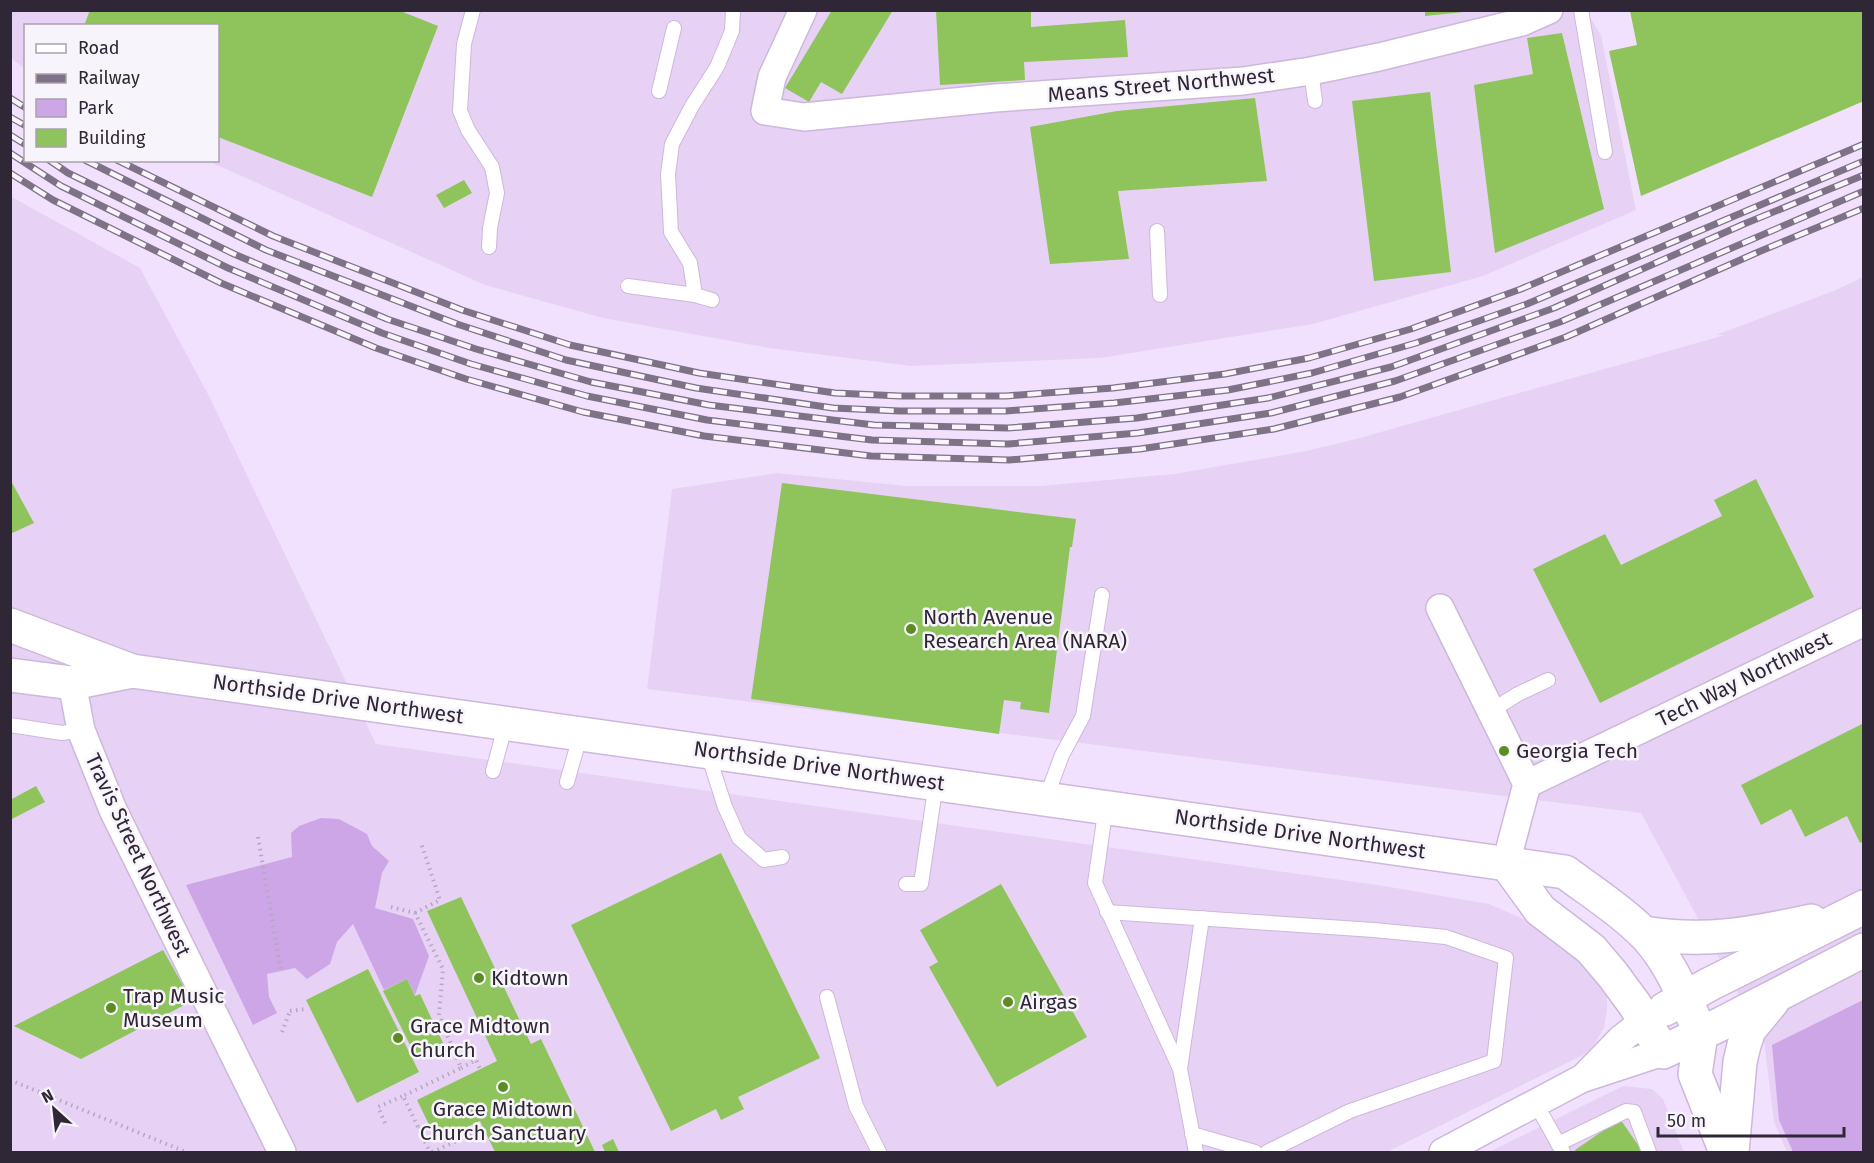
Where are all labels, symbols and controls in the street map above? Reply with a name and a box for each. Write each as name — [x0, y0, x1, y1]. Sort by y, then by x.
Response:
legend — [24, 24, 219, 162]
text: Road — [78, 37, 120, 59]
street label: Means Street Northwest — [1046, 62, 1276, 108]
text: Railway — [78, 67, 140, 89]
text: Park — [78, 97, 114, 119]
text: Building — [78, 127, 146, 149]
place label: North Avenue Research Area (NARA) — [923, 604, 1127, 654]
marker: North Avenue Research Area (NARA) — [904, 622, 918, 636]
street label: Tech Way Northwest — [1652, 625, 1836, 733]
street label: Northside Drive Northwest — [211, 669, 466, 730]
street label: Northside Drive Northwest — [692, 736, 947, 797]
place label: Georgia Tech — [1516, 738, 1638, 764]
marker: Georgia Tech — [1497, 744, 1511, 758]
street label: Travis Street Northwest — [79, 749, 197, 961]
street label: Northside Drive Northwest — [1173, 804, 1428, 865]
place label: Kidtown — [491, 965, 569, 991]
marker: Kidtown — [472, 971, 486, 985]
place label: Trap Music Museum — [123, 983, 224, 1033]
place label: Airgas — [1020, 989, 1077, 1015]
marker: Airgas — [1001, 995, 1015, 1009]
marker: Trap Music Museum — [104, 1001, 118, 1015]
place label: Grace Midtown Church — [410, 1013, 550, 1063]
marker: Grace Midtown Church — [391, 1031, 405, 1045]
north arrow — [24, 1079, 84, 1139]
marker: Grace Midtown Church Sanctuary — [496, 1080, 510, 1094]
text: N — [38, 1085, 56, 1107]
place label: Grace Midtown Church Sanctuary — [420, 1096, 587, 1146]
scale bar — [1658, 1100, 1844, 1138]
text: 50 m — [1667, 1110, 1706, 1132]

